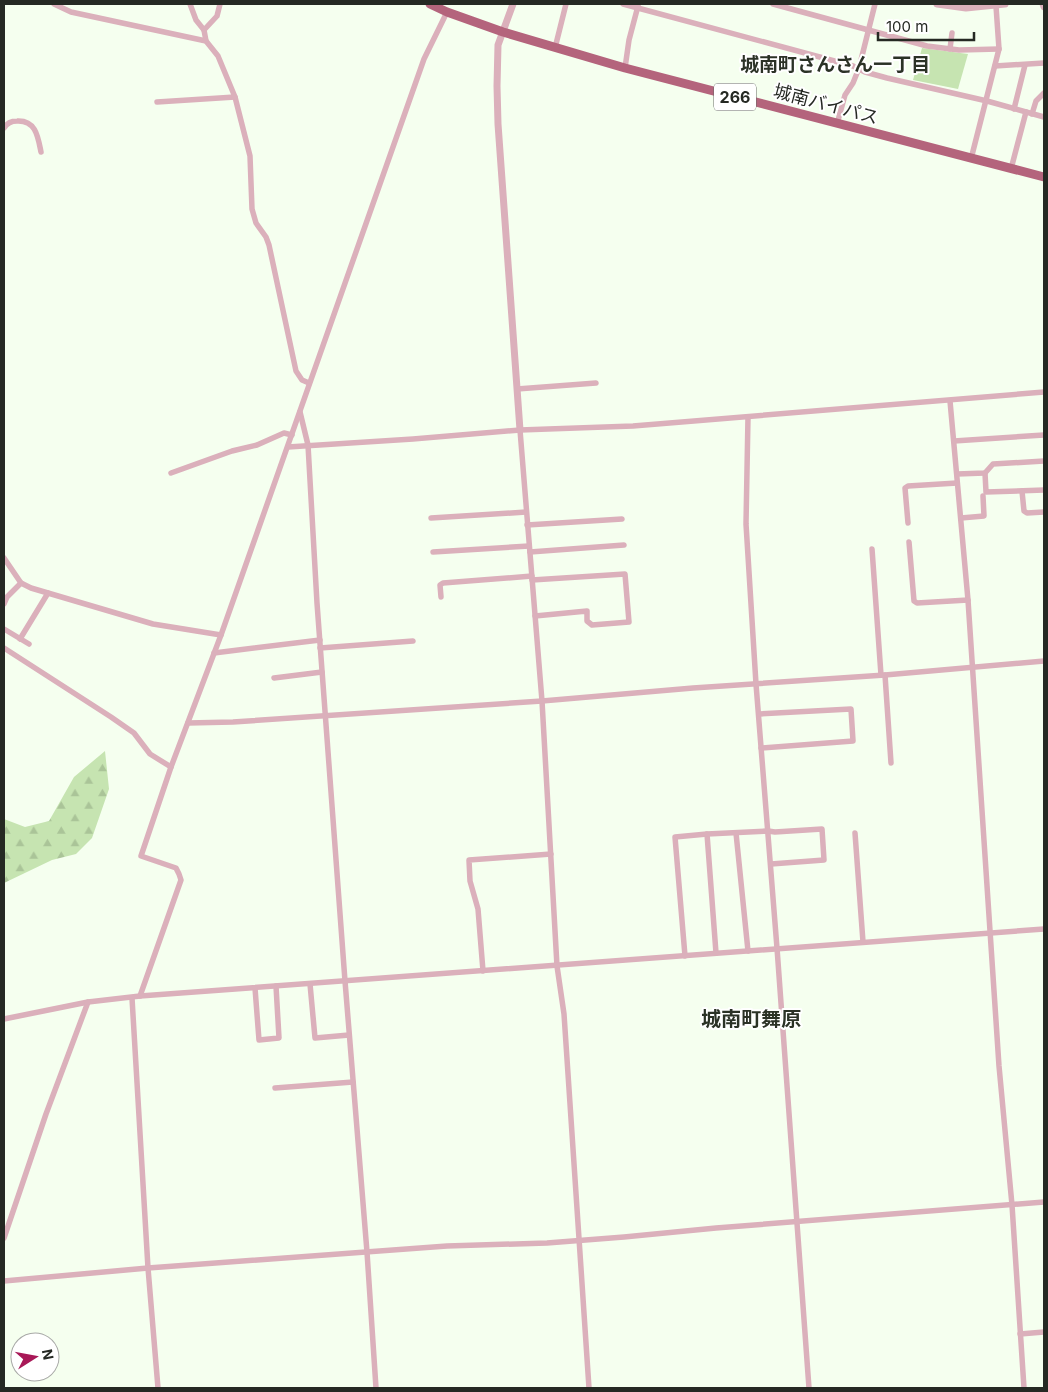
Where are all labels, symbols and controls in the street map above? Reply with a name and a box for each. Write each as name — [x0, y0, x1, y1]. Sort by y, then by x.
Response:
scale bar — [878, 10, 974, 42]
text: 100 m — [886, 17, 928, 36]
district label: 城南町さんさん一丁目 — [740, 53, 930, 76]
street label: 城南バイパス — [771, 80, 881, 128]
road number: 266 — [714, 84, 756, 110]
district label: 城南町舞原 — [701, 1007, 801, 1031]
north arrow — [10, 1332, 60, 1382]
text: N — [39, 1348, 58, 1361]

